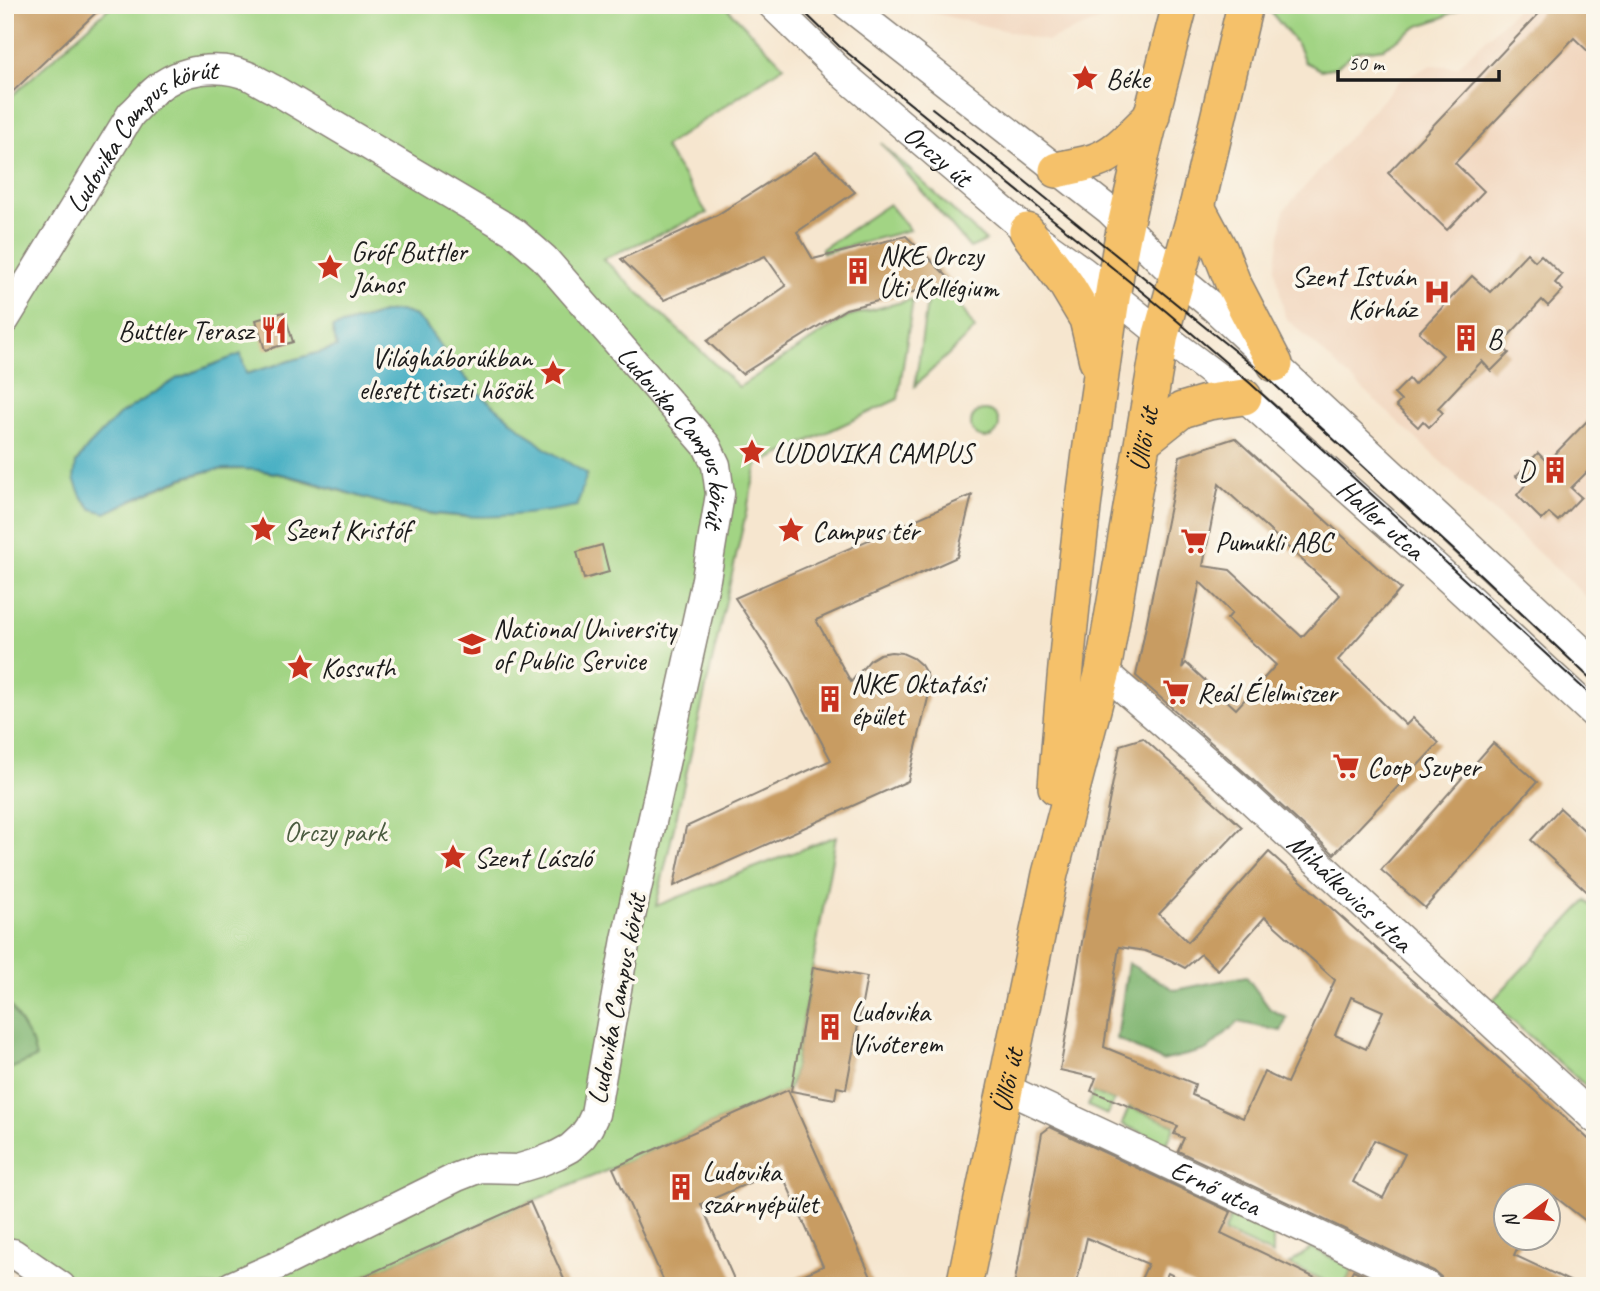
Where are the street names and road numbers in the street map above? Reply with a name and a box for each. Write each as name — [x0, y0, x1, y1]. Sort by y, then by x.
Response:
street label: Ludovika Campus körút — [58, 52, 220, 219]
street label: Orczy út — [896, 117, 981, 196]
street label: Ludovika Campus körút — [610, 338, 737, 534]
street label: Üllői út — [1121, 402, 1167, 474]
street label: Haller utca — [1330, 471, 1433, 568]
street label: Mihálkovics utca — [1280, 826, 1421, 961]
street label: Ludovika Campus körút — [579, 889, 655, 1107]
street label: Üllői út — [984, 1043, 1032, 1116]
street label: Ernő utca — [1165, 1151, 1268, 1224]

